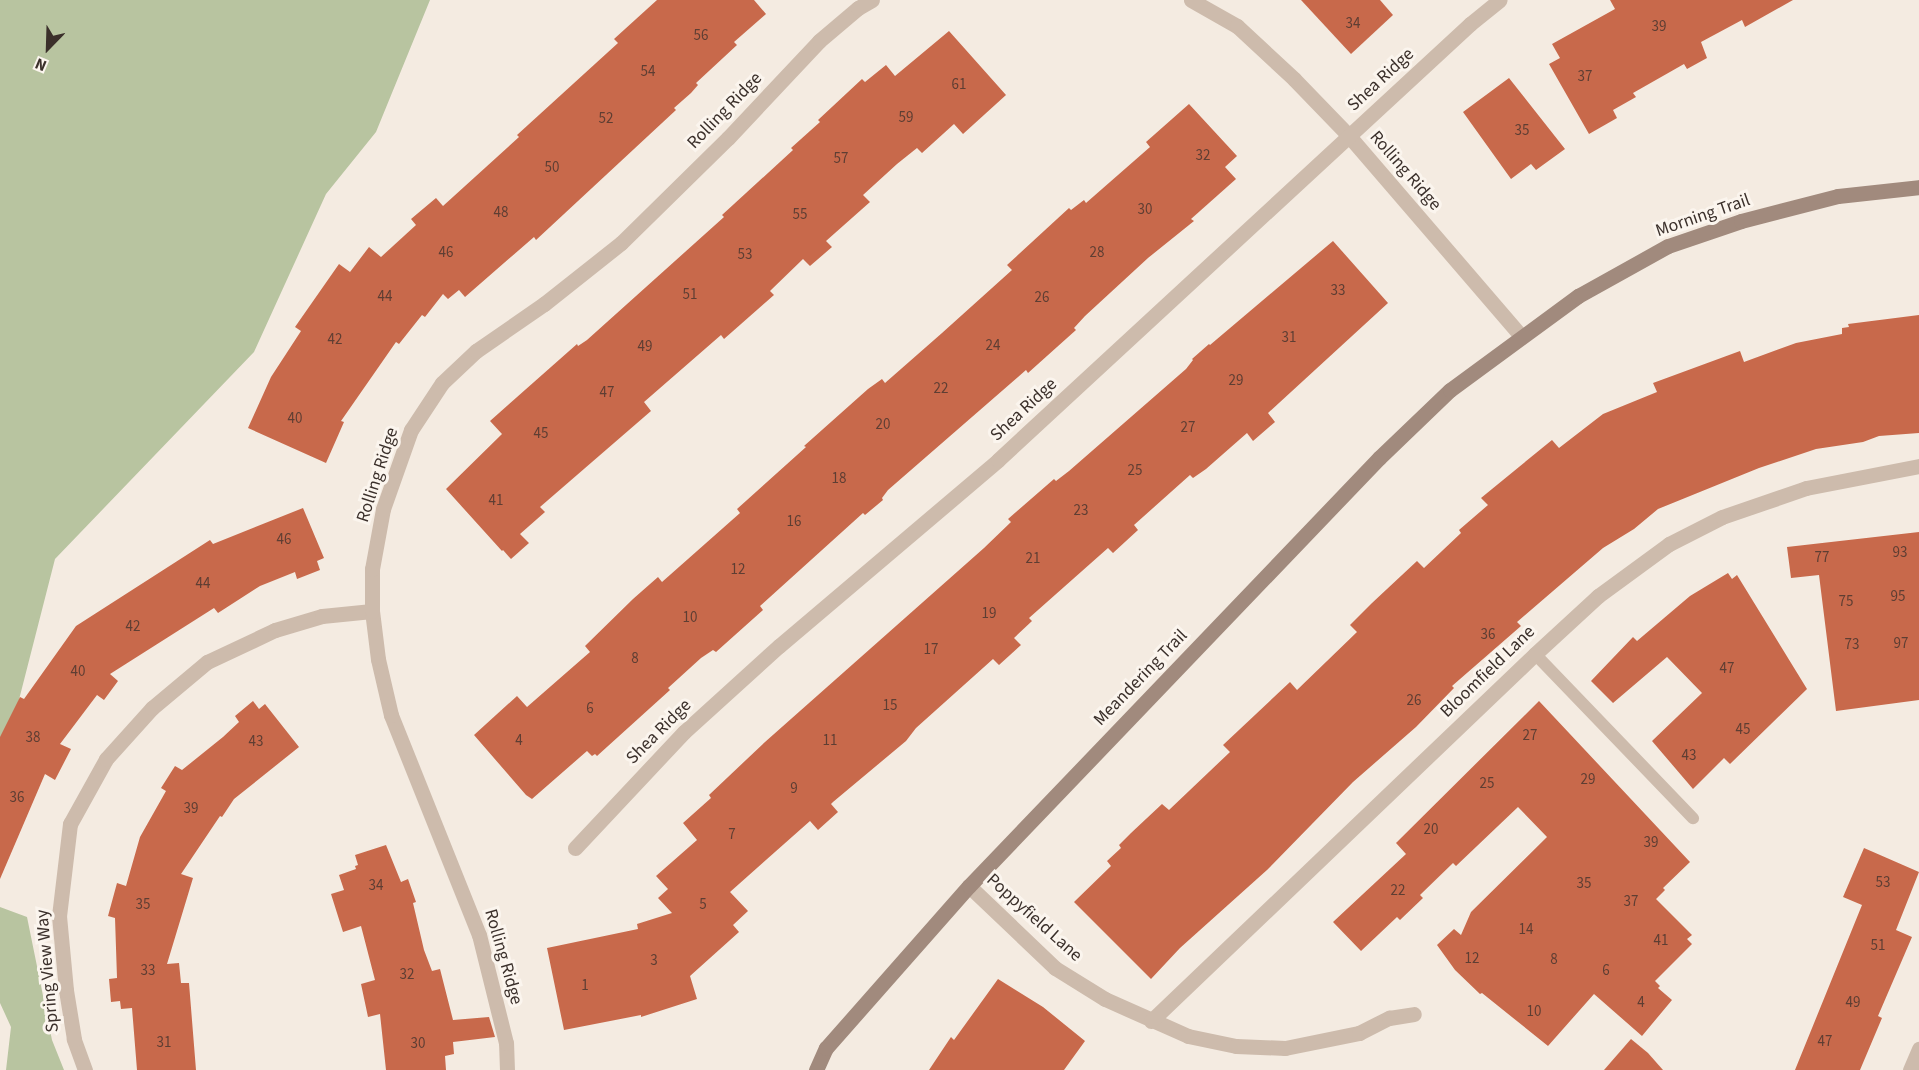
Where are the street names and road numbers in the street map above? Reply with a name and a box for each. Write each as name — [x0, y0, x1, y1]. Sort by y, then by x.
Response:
street label: Shea Ridge — [1343, 44, 1419, 116]
street label: Rolling Ridge — [683, 68, 767, 154]
street label: Rolling Ridge — [1365, 127, 1445, 215]
street label: Morning Trail — [1653, 190, 1753, 242]
street label: Shea Ridge — [986, 374, 1062, 446]
street label: Rolling Ridge — [353, 425, 403, 525]
street label: Bloomfield Lane — [1436, 622, 1540, 722]
street label: Meandering Trail — [1090, 625, 1192, 731]
street label: Shea Ridge — [622, 695, 696, 769]
street label: Poppyfield Lane — [982, 869, 1086, 967]
street label: Rolling Ridge — [479, 907, 527, 1007]
street label: Spring View Way — [32, 909, 64, 1033]

